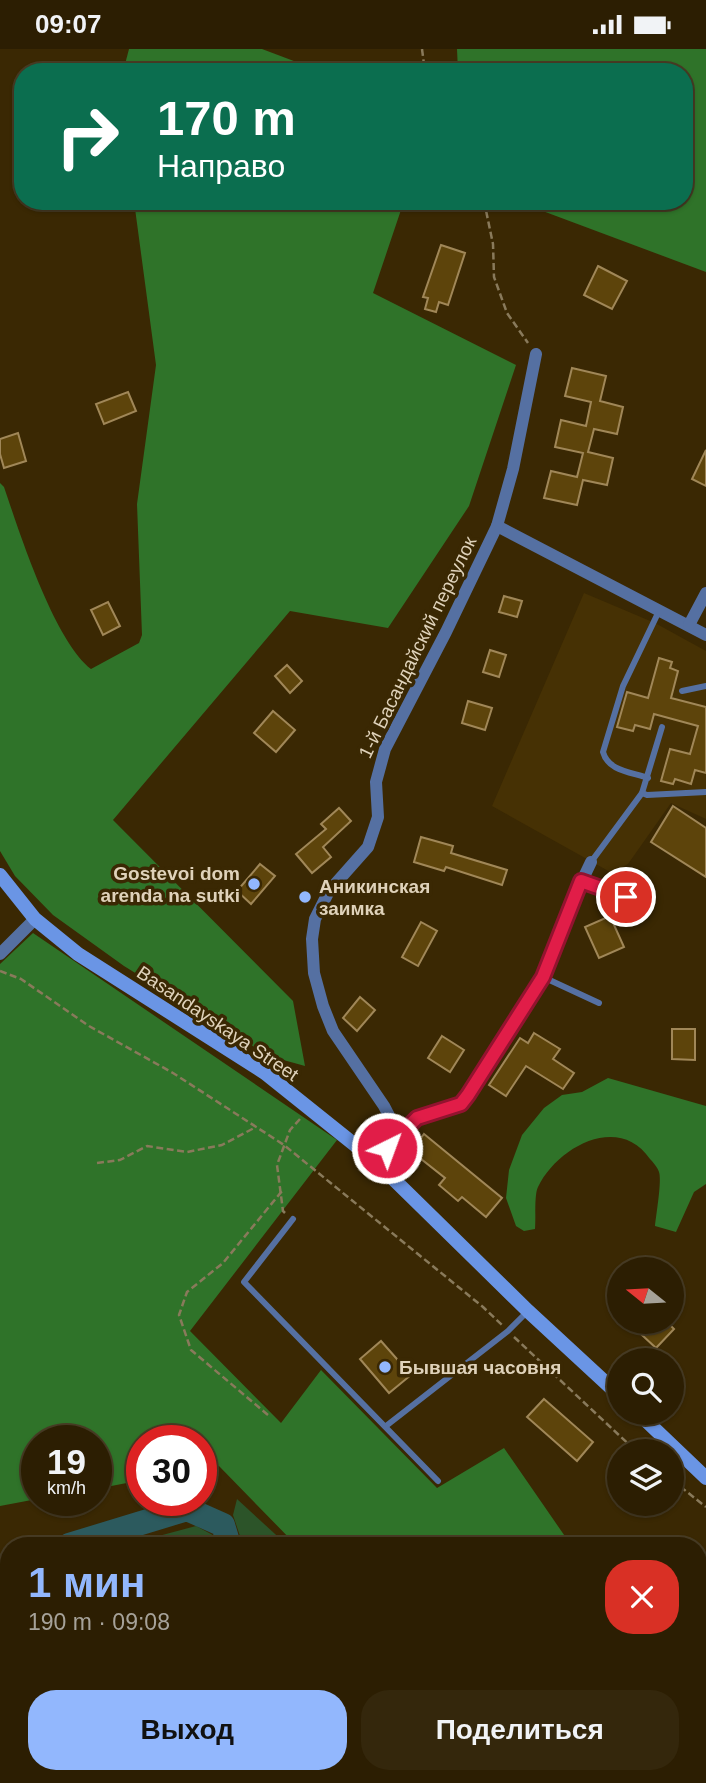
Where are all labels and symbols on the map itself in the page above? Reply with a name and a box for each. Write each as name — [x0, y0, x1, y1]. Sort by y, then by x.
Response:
street label: 1-й Басандайский переулок — [355, 532, 481, 761]
place label: Gostevoi dom arenda na sutki — [101, 863, 240, 906]
pin — [596, 867, 656, 927]
marker: Gostevoi dom arenda na sutki — [246, 876, 262, 892]
place label: Аникинская заимка — [319, 876, 430, 919]
marker: Аникинская заимка — [297, 889, 313, 905]
street label: Basandayskaya Street — [133, 962, 303, 1086]
position arrow — [350, 1111, 424, 1185]
north arrow — [607, 1257, 684, 1333]
place label: Бывшая часовня — [399, 1357, 561, 1378]
marker: Бывшая часовня — [377, 1359, 393, 1375]
speed limit sign: 30 — [126, 1425, 217, 1516]

